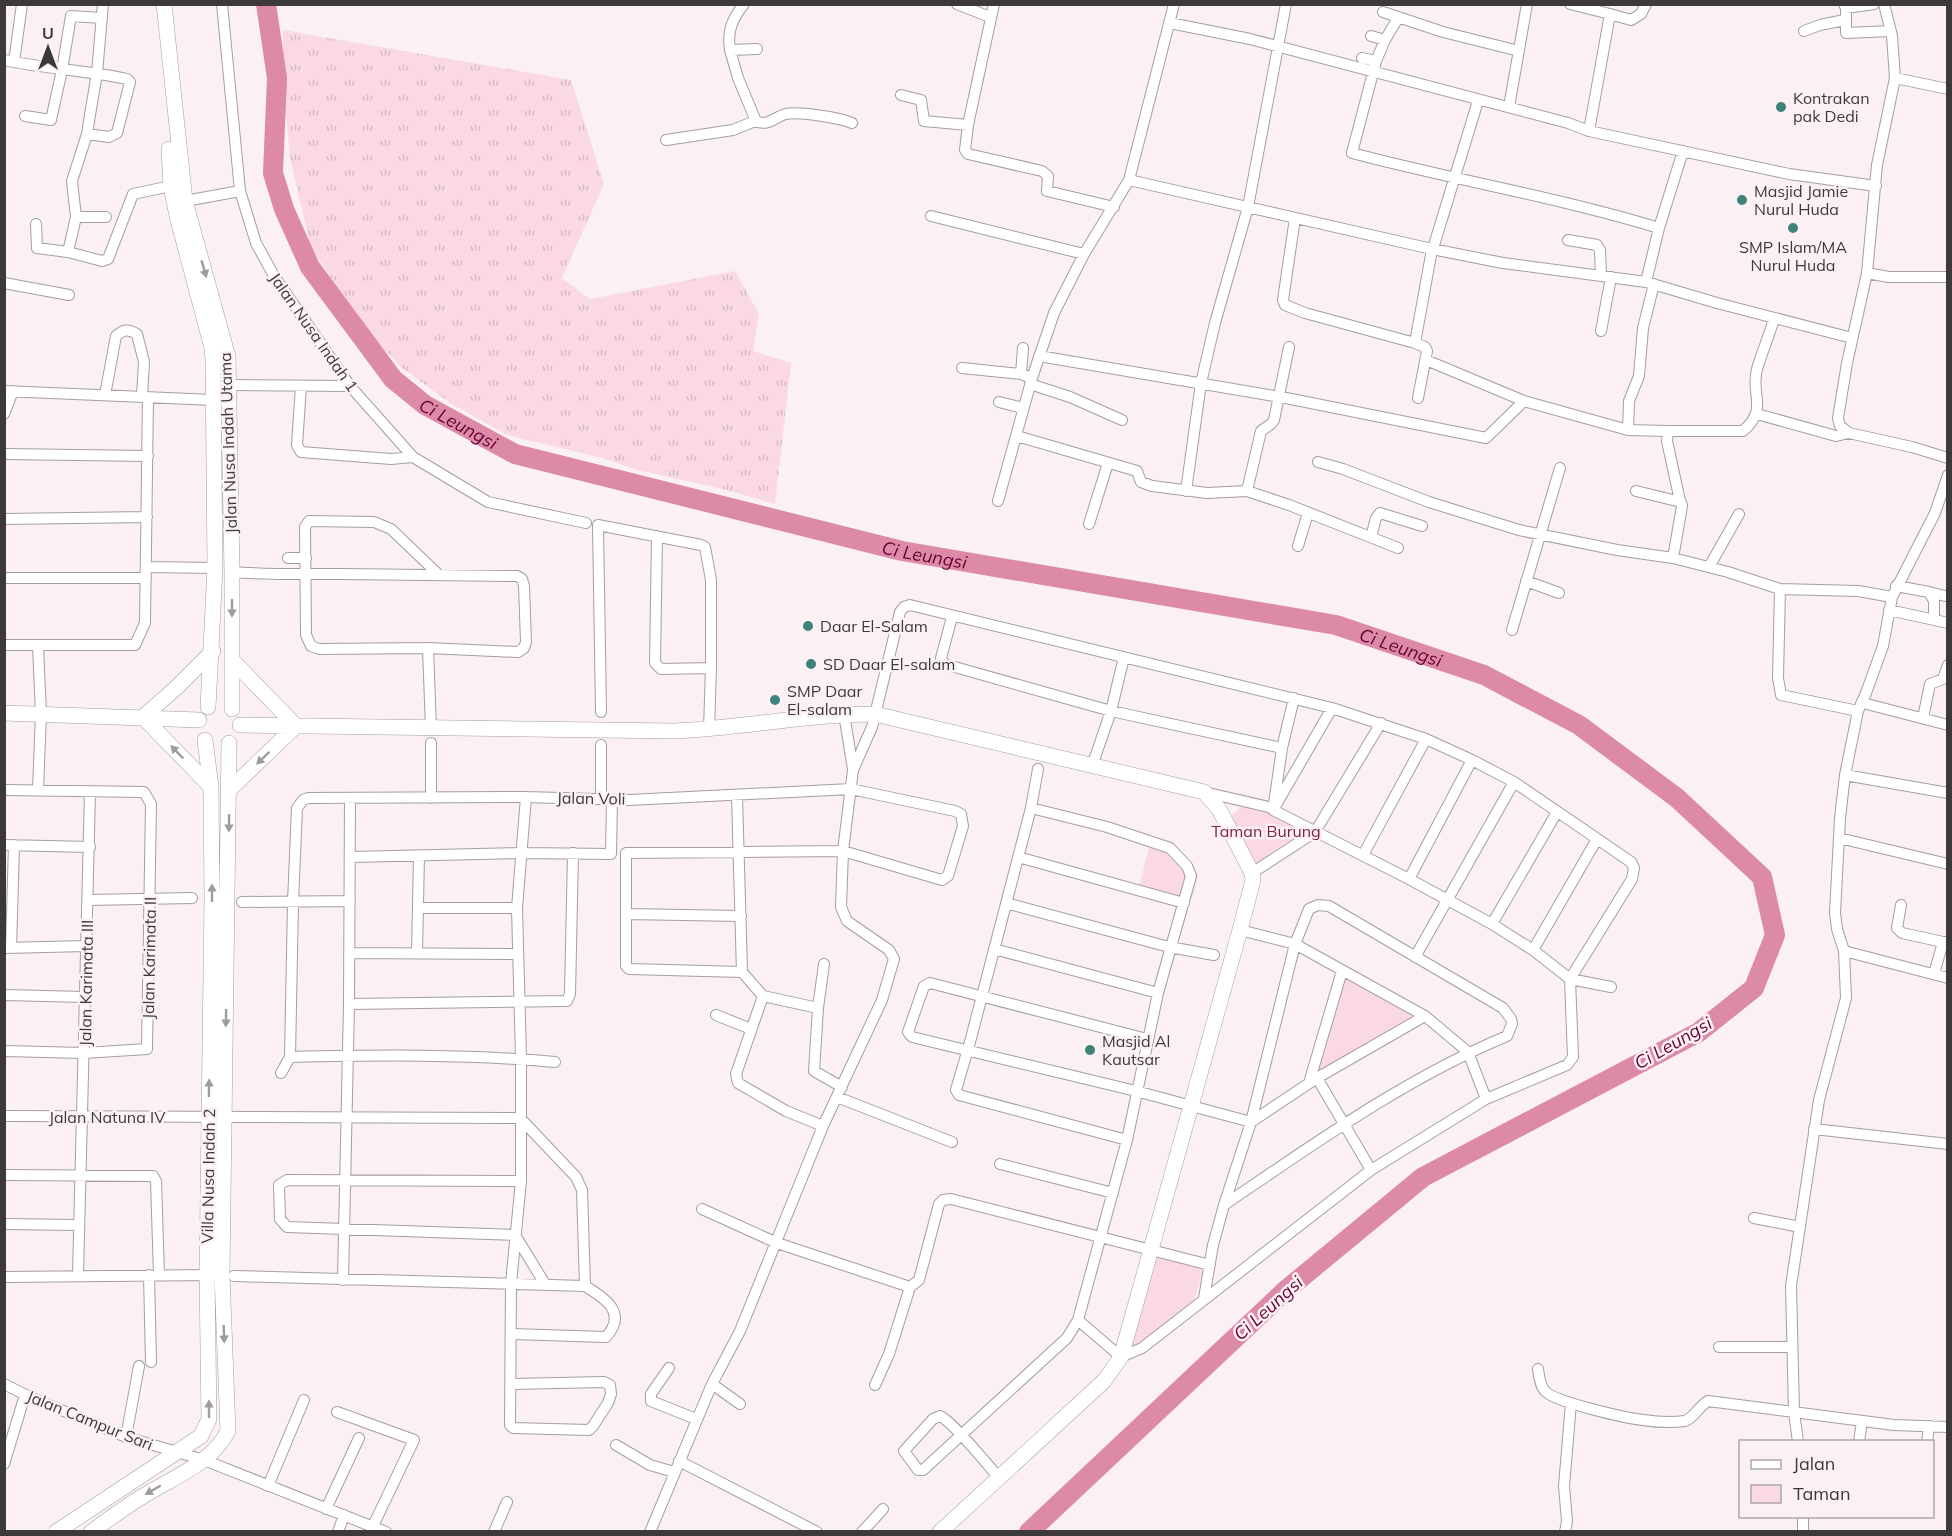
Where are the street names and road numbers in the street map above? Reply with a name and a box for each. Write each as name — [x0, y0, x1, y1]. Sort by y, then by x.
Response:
street label: Jalan Nusa Indah 1 — [265, 269, 363, 395]
street label: Jalan Nusa Indah Utama — [215, 352, 241, 534]
street label: Jalan Voli — [556, 787, 626, 809]
street label: Jalan Karimata II — [138, 897, 160, 1019]
street label: Jalan Karimata III — [75, 920, 97, 1046]
street label: Jalan Natuna IV — [49, 1107, 166, 1127]
street label: Villa Nusa Indah 2 — [197, 1108, 219, 1244]
street label: Jalan Campur Sari — [24, 1386, 156, 1454]

